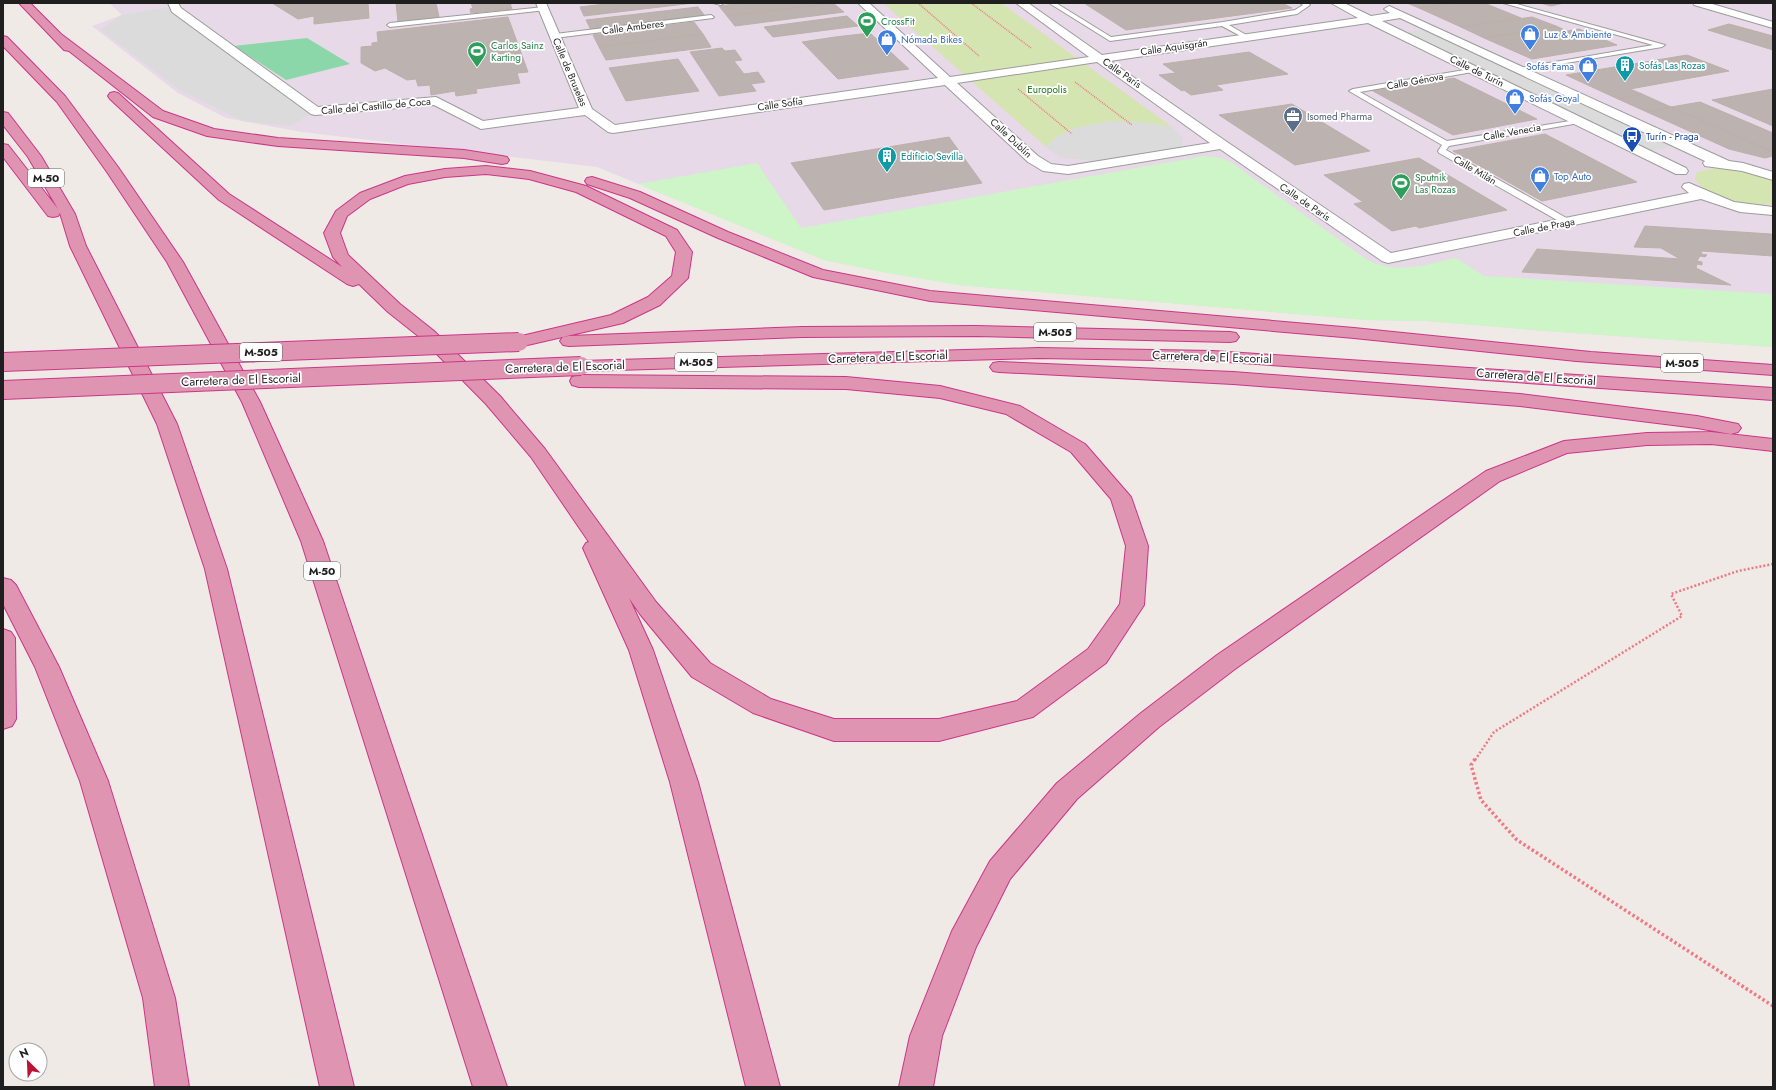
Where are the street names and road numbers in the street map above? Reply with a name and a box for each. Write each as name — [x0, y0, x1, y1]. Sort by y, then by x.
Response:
street label: Calle Amberes — [601, 16, 665, 38]
street label: Calle Aquisgrán — [1139, 35, 1209, 59]
street label: Calle de Bruselas — [549, 36, 591, 108]
street label: Calle de Turín — [1447, 51, 1507, 91]
street label: Calle París — [1099, 54, 1145, 92]
street label: Calle Génova — [1386, 69, 1445, 93]
street label: Calle Sofía — [756, 93, 804, 115]
street label: Calle del Castillo de Coca — [321, 94, 432, 118]
street label: Calle Dublín — [987, 115, 1035, 161]
street label: Calle Venecia — [1482, 120, 1542, 144]
street label: Calle Milán — [1451, 152, 1499, 188]
road number: M-50 — [28, 169, 64, 187]
street label: Calle de París — [1277, 179, 1333, 225]
street label: Calle de Praga — [1512, 214, 1576, 240]
road number: M-505 — [1034, 323, 1076, 341]
road number: M-505 — [240, 343, 282, 361]
street label: Carretera de El Escorial — [828, 346, 948, 368]
street label: Carretera de El Escorial — [1152, 346, 1272, 368]
road number: M-505 — [675, 353, 717, 371]
road number: M-505 — [1661, 354, 1703, 372]
street label: Carretera de El Escorial — [505, 356, 625, 378]
street label: Carretera de El Escorial — [1476, 364, 1596, 390]
street label: Carretera de El Escorial — [181, 369, 301, 391]
road number: M-50 — [304, 562, 340, 580]

